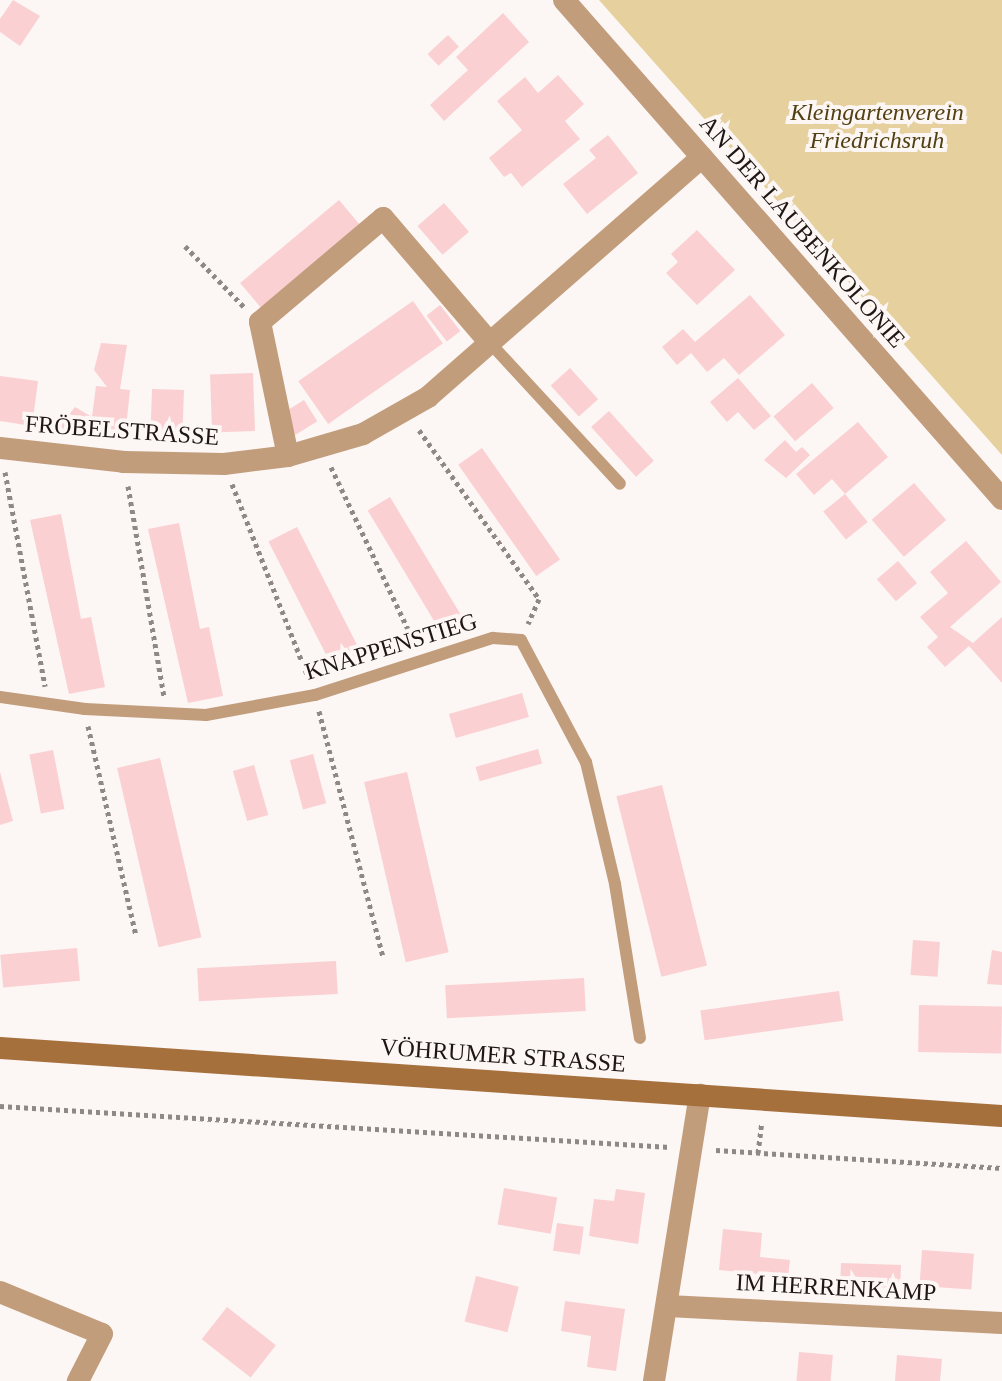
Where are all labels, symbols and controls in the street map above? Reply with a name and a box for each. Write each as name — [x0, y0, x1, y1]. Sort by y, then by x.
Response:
park label: Kleingartenverein Friedrichsruh — [790, 99, 964, 155]
street label: AN DER LAUBENKOLONIE — [693, 110, 911, 354]
street label: FRÖBELSTRASSE — [24, 410, 220, 452]
street label: KNAPPENSTIEG — [301, 607, 481, 687]
street label: VÖHRUMER STRASSE — [379, 1033, 627, 1079]
street label: IM HERRENKAMP — [735, 1268, 937, 1308]

